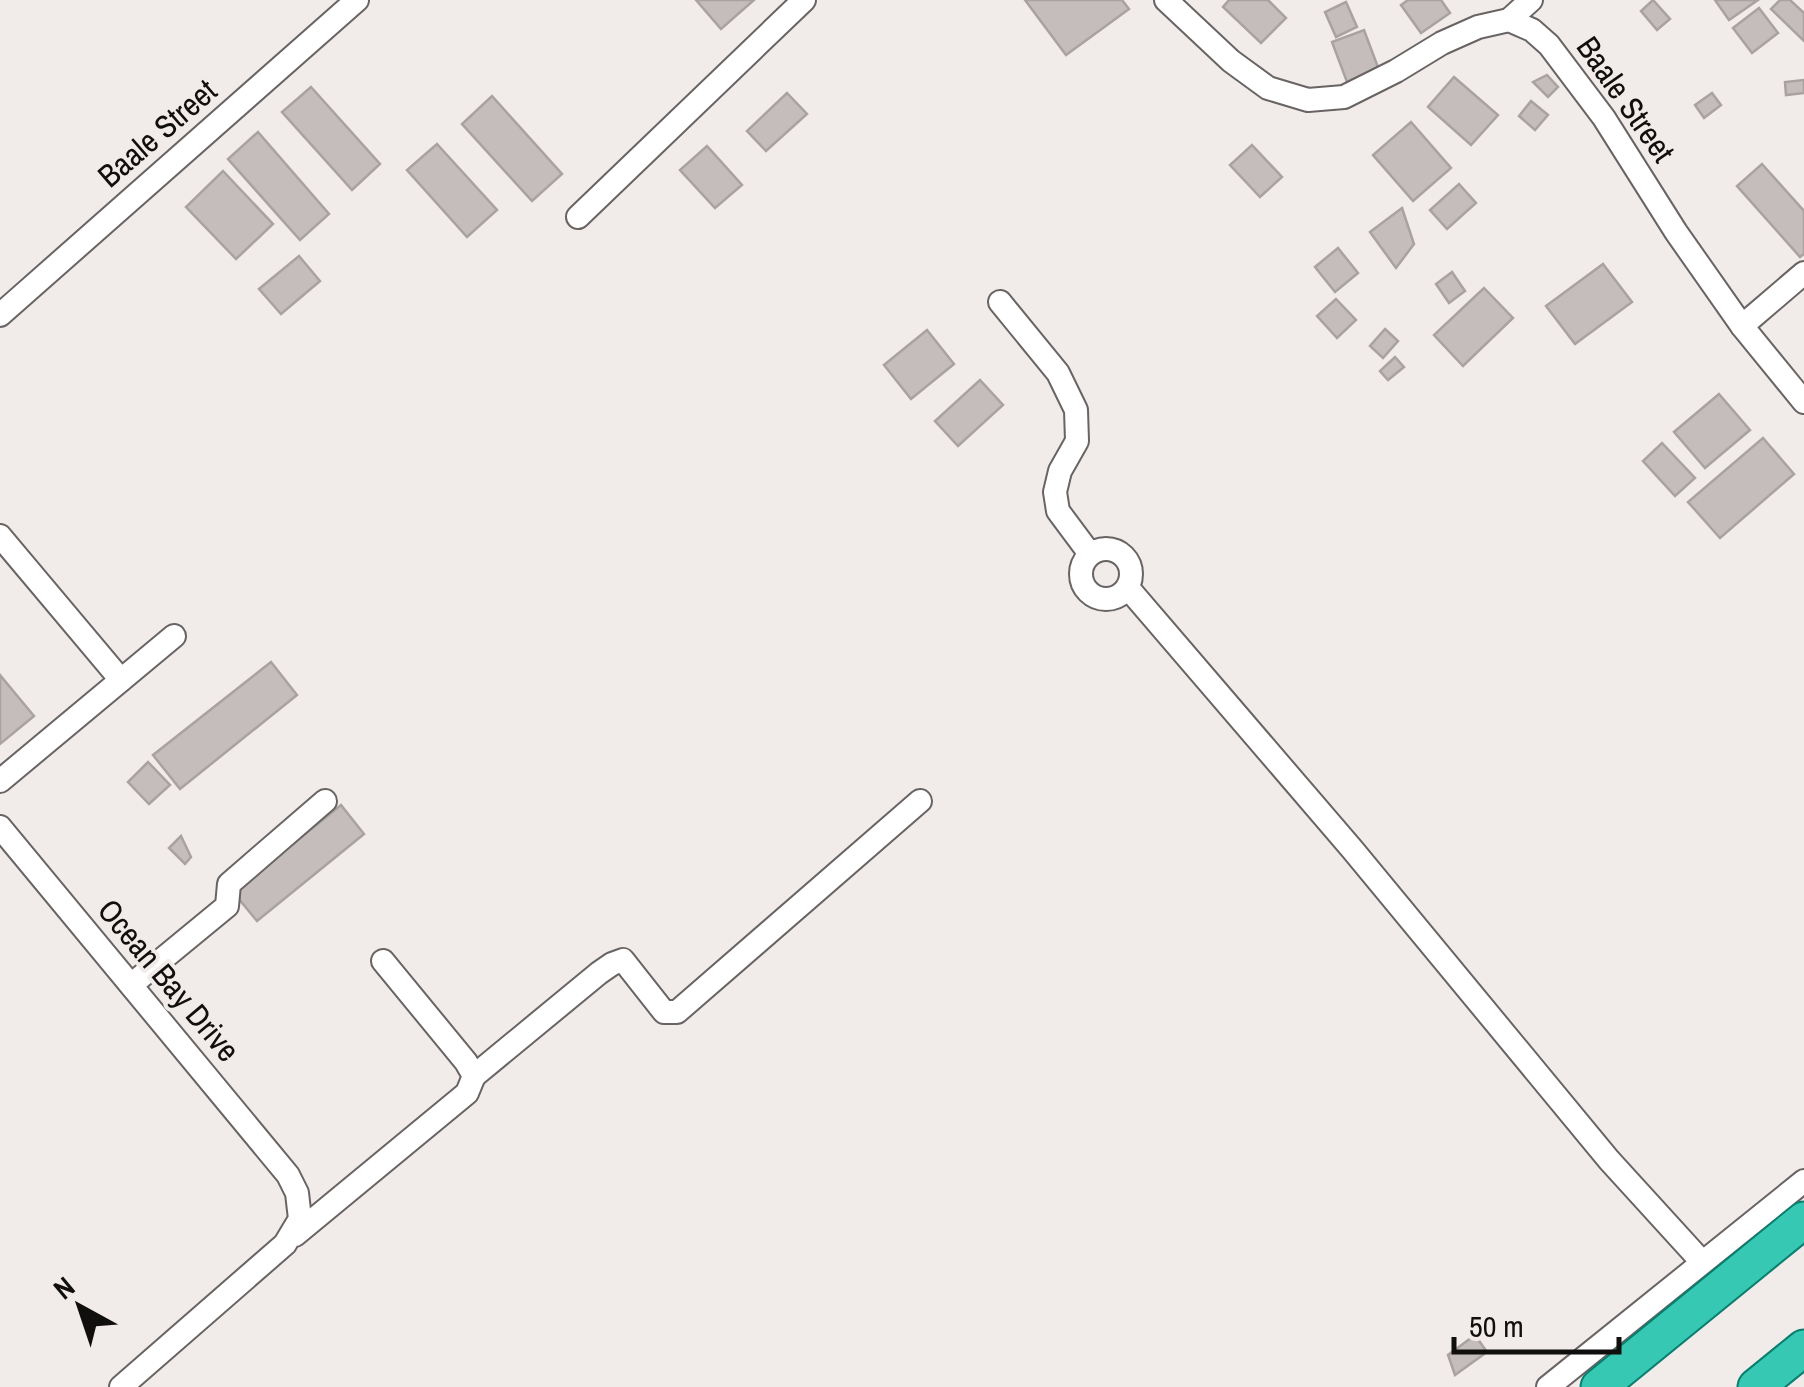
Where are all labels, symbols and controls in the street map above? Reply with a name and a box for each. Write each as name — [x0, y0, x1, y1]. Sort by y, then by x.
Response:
street label: Baale Street — [1567, 28, 1685, 170]
street label: Baale Street — [88, 69, 226, 197]
street label: Ocean Bay Drive — [88, 890, 250, 1070]
north arrow — [30, 1257, 130, 1357]
text: N — [45, 1268, 82, 1308]
scale bar — [1454, 1292, 1619, 1354]
text: 50 m — [1469, 1306, 1524, 1346]

